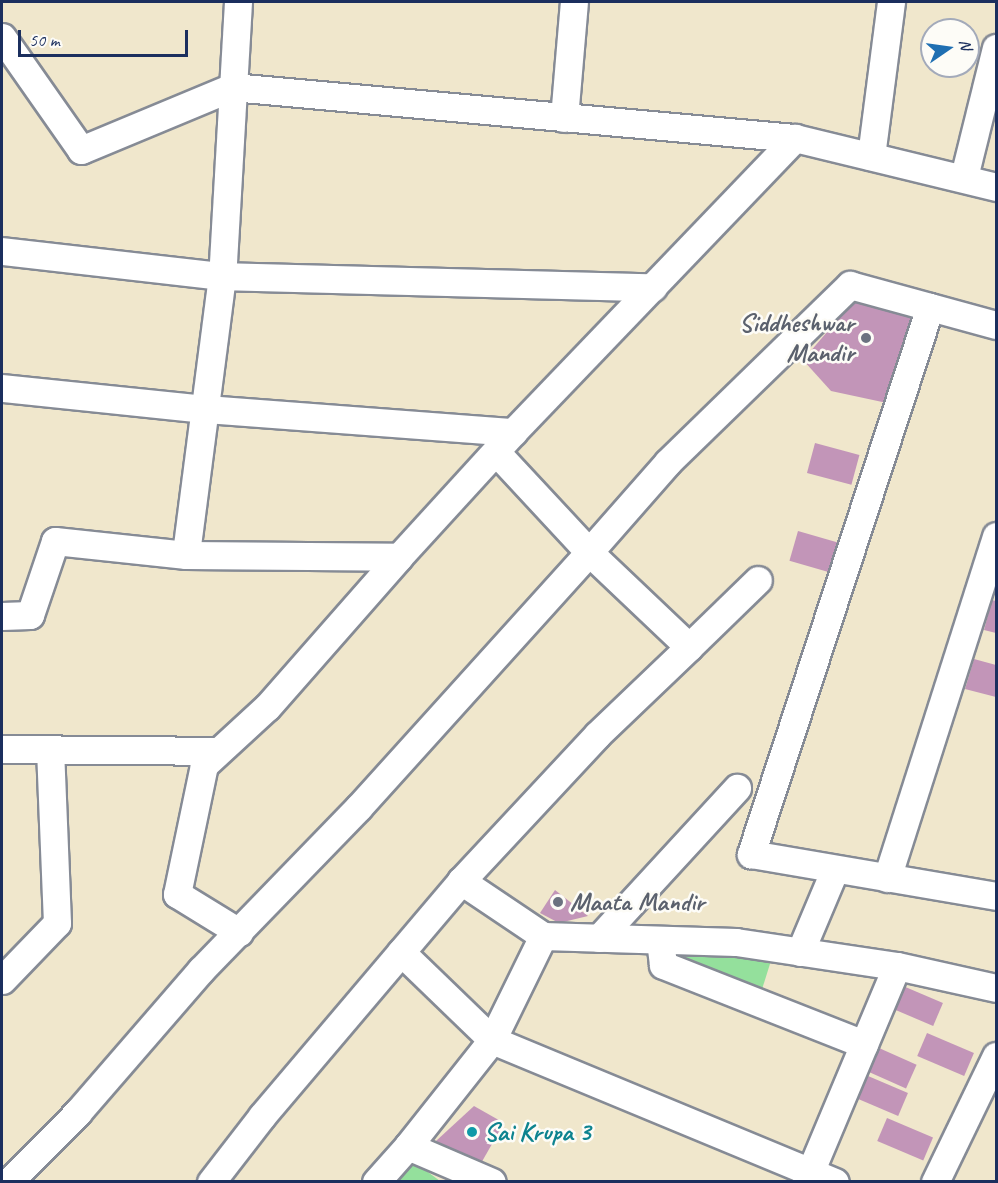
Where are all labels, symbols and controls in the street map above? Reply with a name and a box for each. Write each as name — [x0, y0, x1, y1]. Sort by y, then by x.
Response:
scale bar — [21, 18, 190, 56]
north arrow — [920, 18, 980, 78]
text: 50 m — [29, 29, 60, 51]
text: N — [955, 37, 976, 51]
place label: Siddheshwar Mandir — [739, 307, 854, 368]
marker: Siddheshwar Mandir — [859, 331, 873, 345]
place label: Maata Mandir — [570, 886, 704, 918]
marker: Maata Mandir — [551, 895, 565, 909]
place label: Sai Krupa 3 — [484, 1116, 590, 1148]
marker: Sai Krupa 3 — [465, 1125, 479, 1139]

